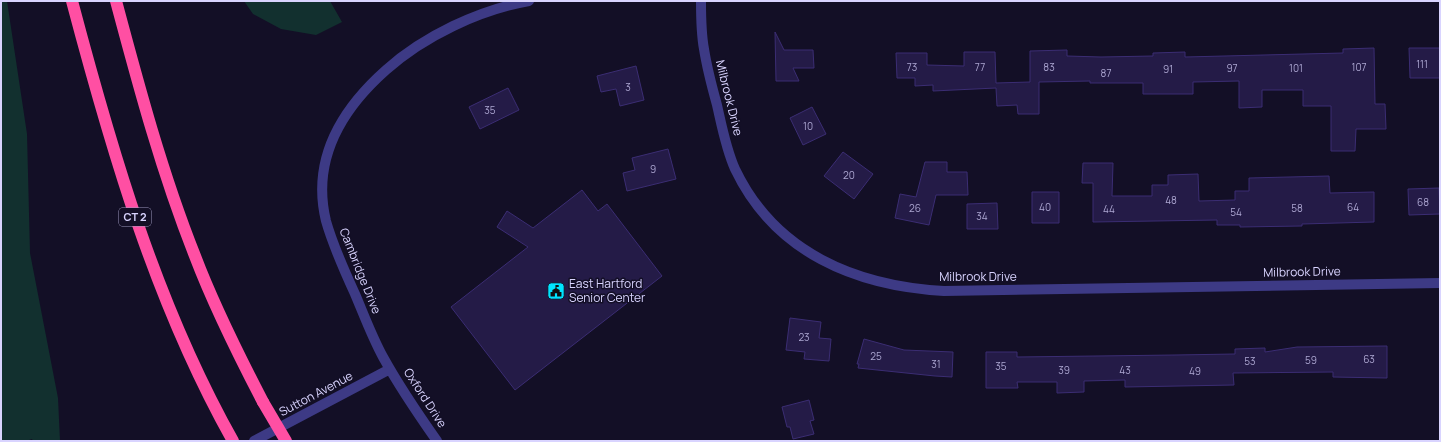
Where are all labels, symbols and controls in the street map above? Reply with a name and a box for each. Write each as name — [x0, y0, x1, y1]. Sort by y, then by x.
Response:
house number: 111 — [1416, 57, 1428, 71]
street label: Milbrook Drive — [712, 58, 747, 138]
house number: 73 — [907, 60, 917, 74]
house number: 77 — [975, 60, 985, 74]
house number: 83 — [1043, 60, 1055, 74]
house number: 107 — [1351, 60, 1367, 74]
house number: 97 — [1226, 61, 1238, 75]
house number: 101 — [1289, 61, 1303, 75]
house number: 91 — [1163, 62, 1173, 76]
house number: 87 — [1101, 66, 1111, 80]
house number: 3 — [625, 80, 631, 94]
house number: 35 — [484, 103, 496, 117]
house number: 10 — [803, 119, 813, 133]
house number: 9 — [650, 162, 656, 176]
house number: 20 — [843, 168, 855, 182]
house number: 48 — [1165, 193, 1177, 207]
house number: 68 — [1417, 195, 1429, 209]
house number: 40 — [1039, 200, 1051, 214]
house number: 64 — [1347, 200, 1359, 214]
house number: 26 — [909, 201, 921, 215]
house number: 58 — [1291, 201, 1303, 215]
house number: 44 — [1103, 202, 1115, 216]
house number: 54 — [1230, 205, 1242, 219]
road number: CT 2 — [119, 208, 151, 226]
house number: 34 — [976, 209, 988, 223]
street label: Cambridge Drive — [335, 225, 385, 316]
street label: Milbrook Drive — [1263, 262, 1341, 281]
street label: Milbrook Drive — [939, 268, 1017, 285]
place label: East Hartford Senior Center — [569, 275, 646, 306]
public building icon: East Hartford Senior Center — [546, 281, 566, 301]
house number: 23 — [798, 330, 810, 344]
house number: 25 — [870, 349, 882, 363]
house number: 63 — [1363, 352, 1375, 366]
house number: 59 — [1305, 353, 1317, 367]
house number: 53 — [1244, 354, 1256, 368]
house number: 31 — [931, 357, 941, 371]
house number: 35 — [995, 359, 1007, 373]
house number: 39 — [1058, 363, 1070, 377]
house number: 43 — [1119, 363, 1131, 377]
house number: 49 — [1189, 364, 1201, 378]
street label: Oxford Drive — [400, 365, 451, 431]
street label: Sutton Avenue — [276, 367, 356, 420]

